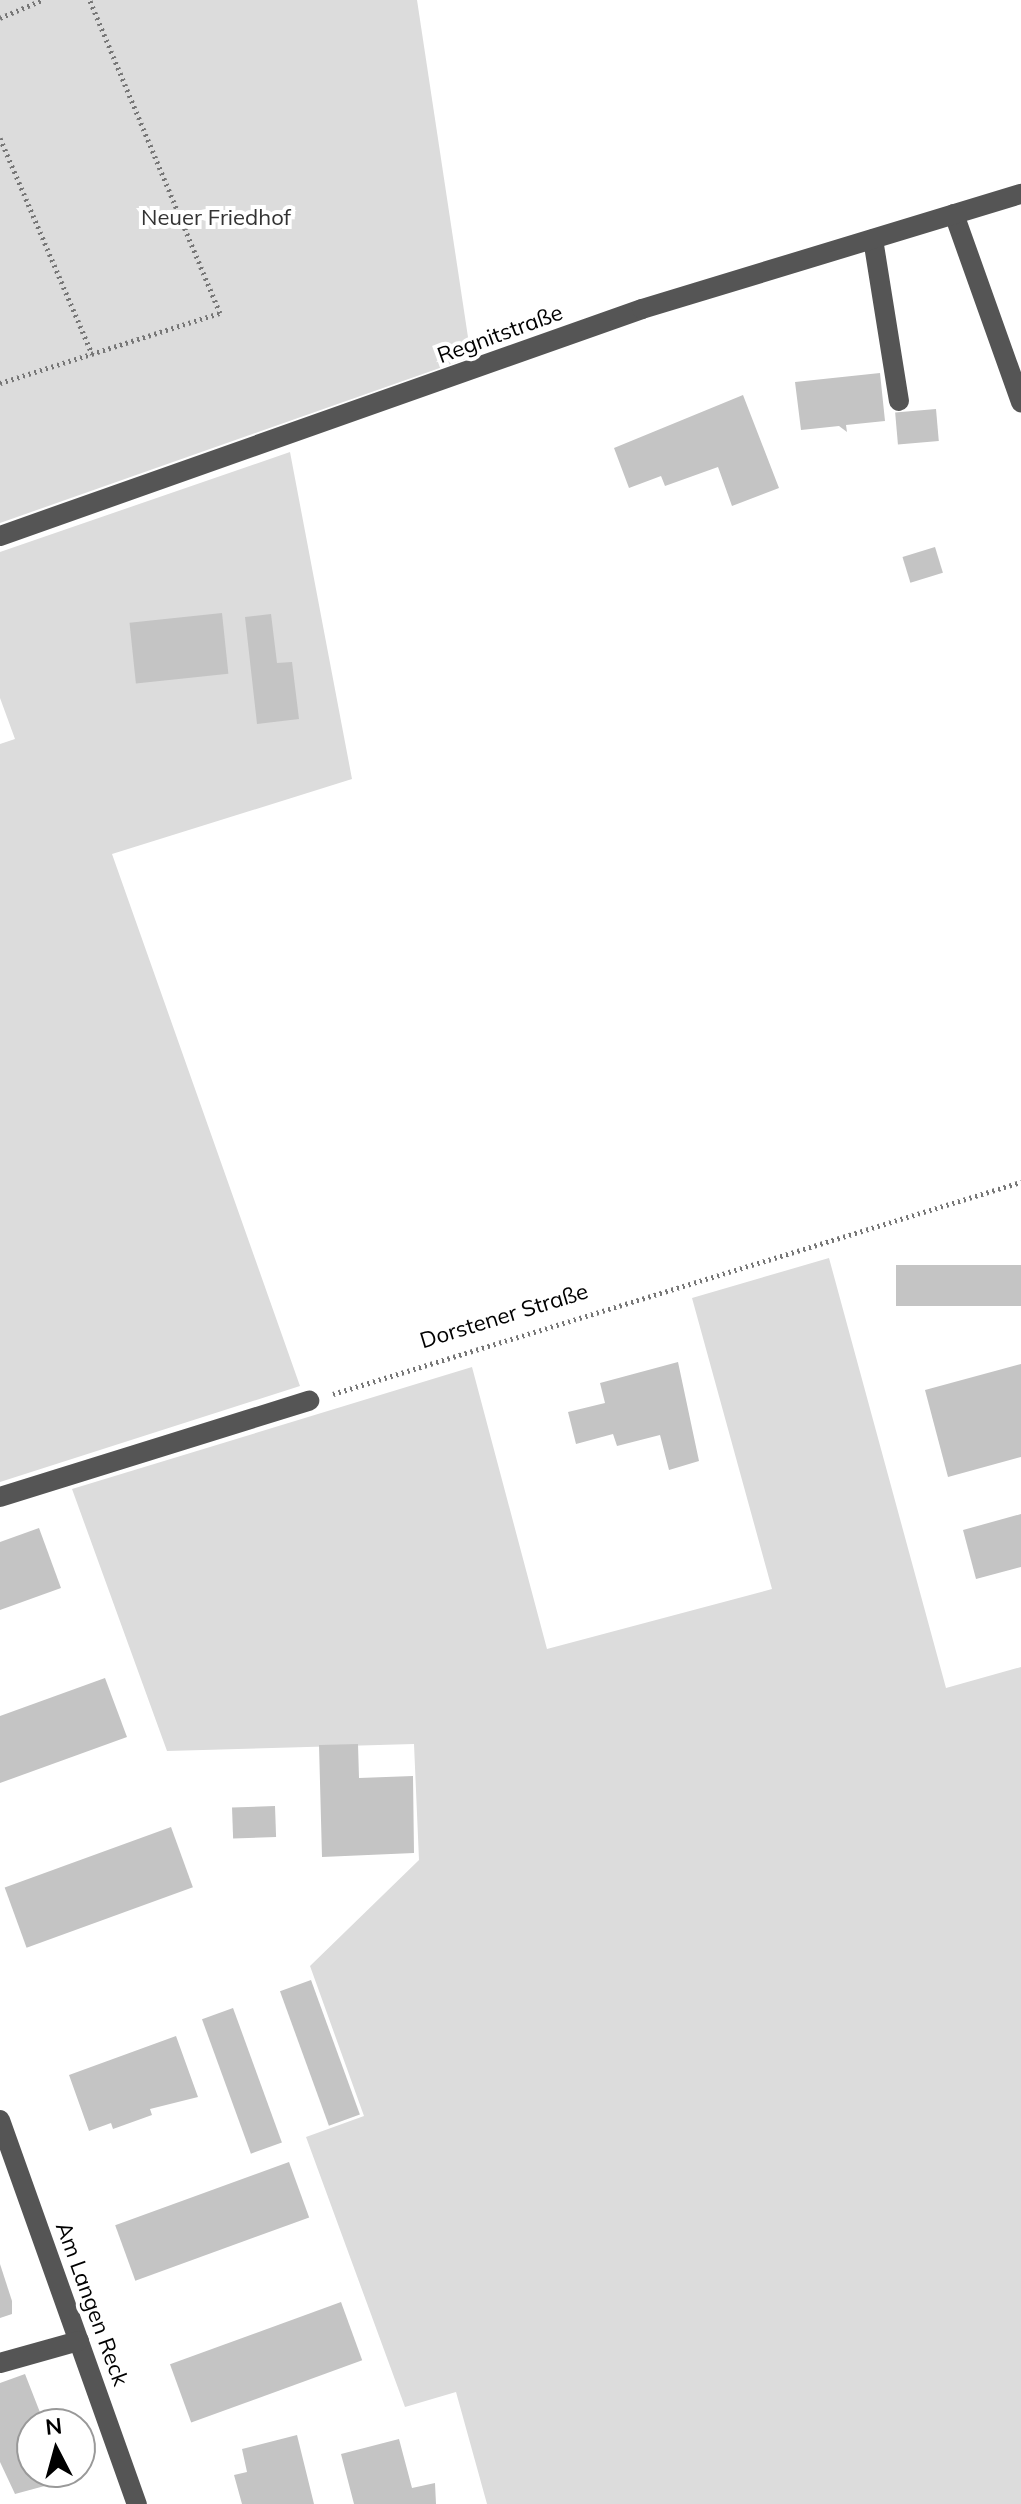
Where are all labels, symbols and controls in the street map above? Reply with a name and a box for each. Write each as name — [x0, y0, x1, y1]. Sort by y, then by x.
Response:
park label: Neuer Friedhof — [141, 205, 291, 231]
street label: Regnitstraße — [434, 299, 566, 369]
street label: Dorstener Straße — [417, 1278, 591, 1354]
street label: Am Langen Reck — [50, 2219, 134, 2389]
north arrow — [16, 2408, 96, 2488]
text: N — [44, 2411, 63, 2441]

